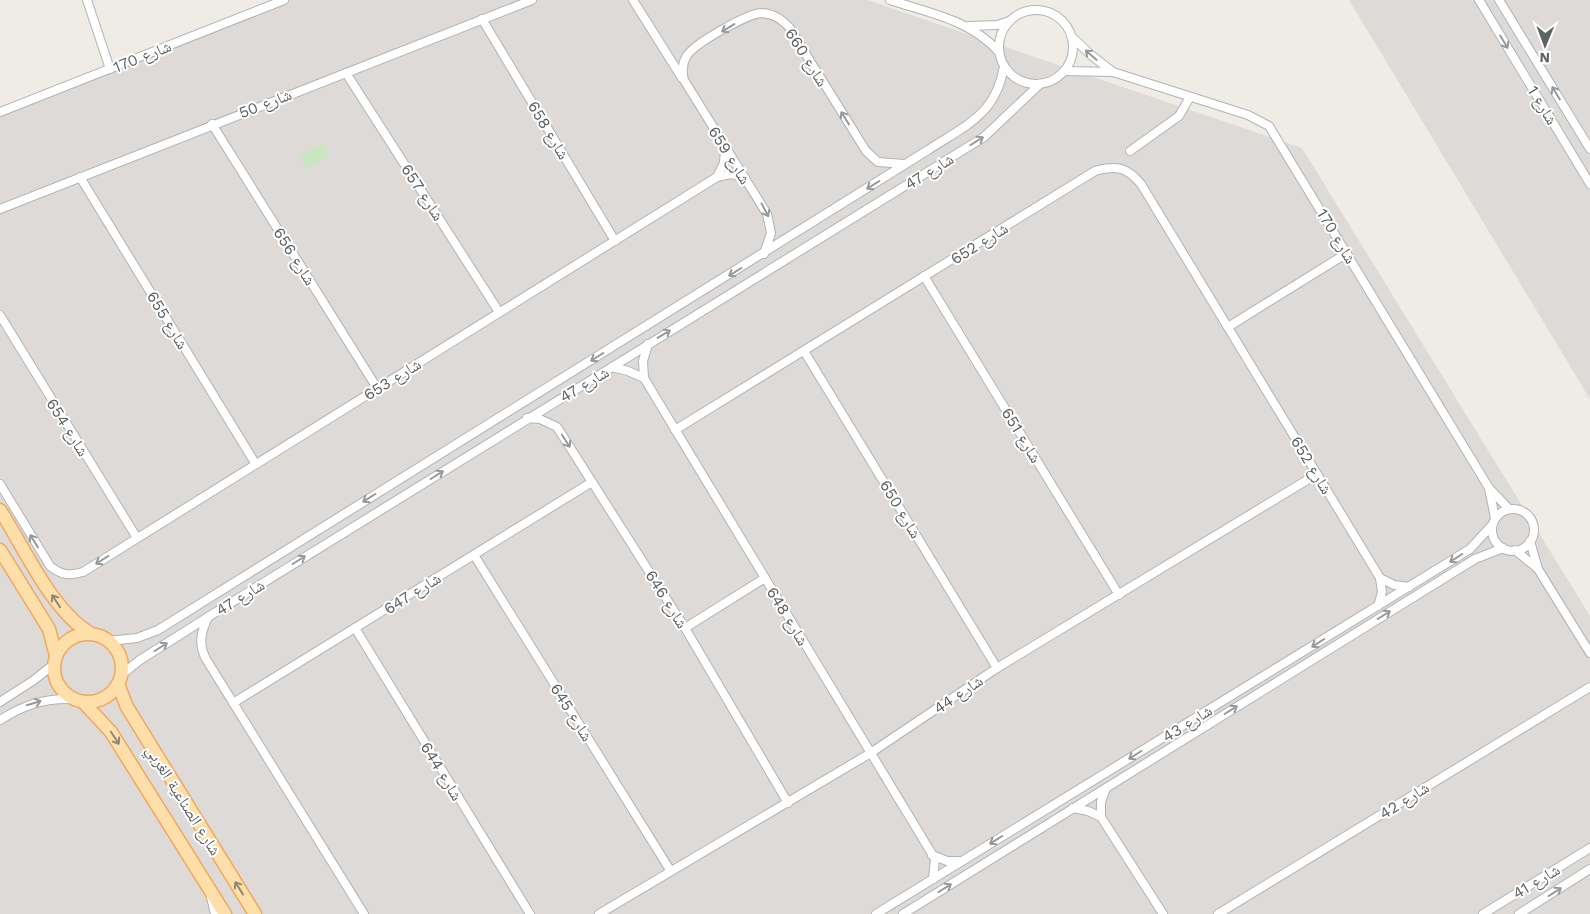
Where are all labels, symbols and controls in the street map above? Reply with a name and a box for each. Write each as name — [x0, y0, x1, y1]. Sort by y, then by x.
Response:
north arrow — [1520, 20, 1570, 70]
one-way arrow — [722, 23, 736, 33]
street label: شارع 660 — [780, 25, 832, 91]
one-way arrow — [1500, 34, 1510, 48]
street label: شارع 170 — [110, 36, 174, 78]
one-way arrow — [1085, 49, 1098, 61]
text: N — [1539, 50, 1550, 66]
street label: شارع 1 — [1523, 82, 1562, 129]
street label: شارع 50 — [236, 85, 295, 123]
one-way arrow — [1550, 86, 1560, 100]
street label: شارع 658 — [523, 98, 573, 163]
one-way arrow — [840, 111, 850, 125]
street label: شارع 659 — [704, 123, 755, 188]
one-way arrow — [970, 136, 984, 146]
street label: شارع 47 — [901, 149, 958, 195]
street label: شارع 657 — [396, 160, 448, 225]
one-way arrow — [866, 180, 880, 190]
one-way arrow — [760, 203, 770, 217]
street label: شارع 170 — [1312, 205, 1360, 268]
street label: شارع 652 — [947, 218, 1012, 269]
street label: شارع 656 — [269, 224, 320, 289]
one-way arrow — [729, 267, 743, 277]
street label: شارع 655 — [142, 288, 192, 353]
one-way arrow — [657, 328, 671, 338]
one-way arrow — [590, 353, 604, 363]
street label: شارع 653 — [360, 354, 425, 405]
street label: شارع 47 — [556, 362, 613, 407]
street label: شارع 654 — [42, 395, 93, 460]
street label: شارع 651 — [997, 404, 1045, 467]
street label: شارع 652 — [1286, 433, 1336, 498]
one-way arrow — [560, 434, 571, 448]
one-way arrow — [429, 469, 443, 479]
street label: شارع 650 — [875, 477, 925, 542]
one-way arrow — [363, 493, 377, 503]
one-way arrow — [28, 534, 38, 548]
one-way arrow — [1450, 553, 1464, 563]
one-way arrow — [96, 555, 110, 565]
one-way arrow — [291, 555, 305, 565]
street label: شارع 646 — [640, 567, 692, 632]
street label: شارع 647 — [380, 569, 445, 619]
street label: شارع 47 — [212, 575, 269, 621]
street label: شارع 648 — [762, 583, 813, 650]
one-way arrow — [51, 594, 61, 608]
one-way arrow — [1377, 610, 1391, 620]
one-way arrow — [1311, 638, 1325, 648]
one-way arrow — [154, 641, 168, 652]
street label: شارع 44 — [930, 671, 987, 719]
street label: شارع 645 — [546, 680, 597, 745]
one-way arrow — [26, 697, 42, 707]
street label: شارع 43 — [1159, 701, 1216, 747]
one-way arrow — [1224, 705, 1238, 715]
one-way arrow — [110, 731, 120, 745]
street label: شارع 644 — [416, 738, 466, 805]
street label: شارع الصناعية الغربي — [139, 742, 225, 861]
one-way arrow — [1128, 751, 1142, 761]
street label: شارع 42 — [1376, 778, 1433, 824]
one-way arrow — [990, 836, 1004, 846]
street label: شارع 41 — [1509, 860, 1564, 904]
one-way arrow — [233, 882, 243, 896]
one-way arrow — [937, 883, 951, 893]
one-way arrow — [1547, 886, 1561, 896]

